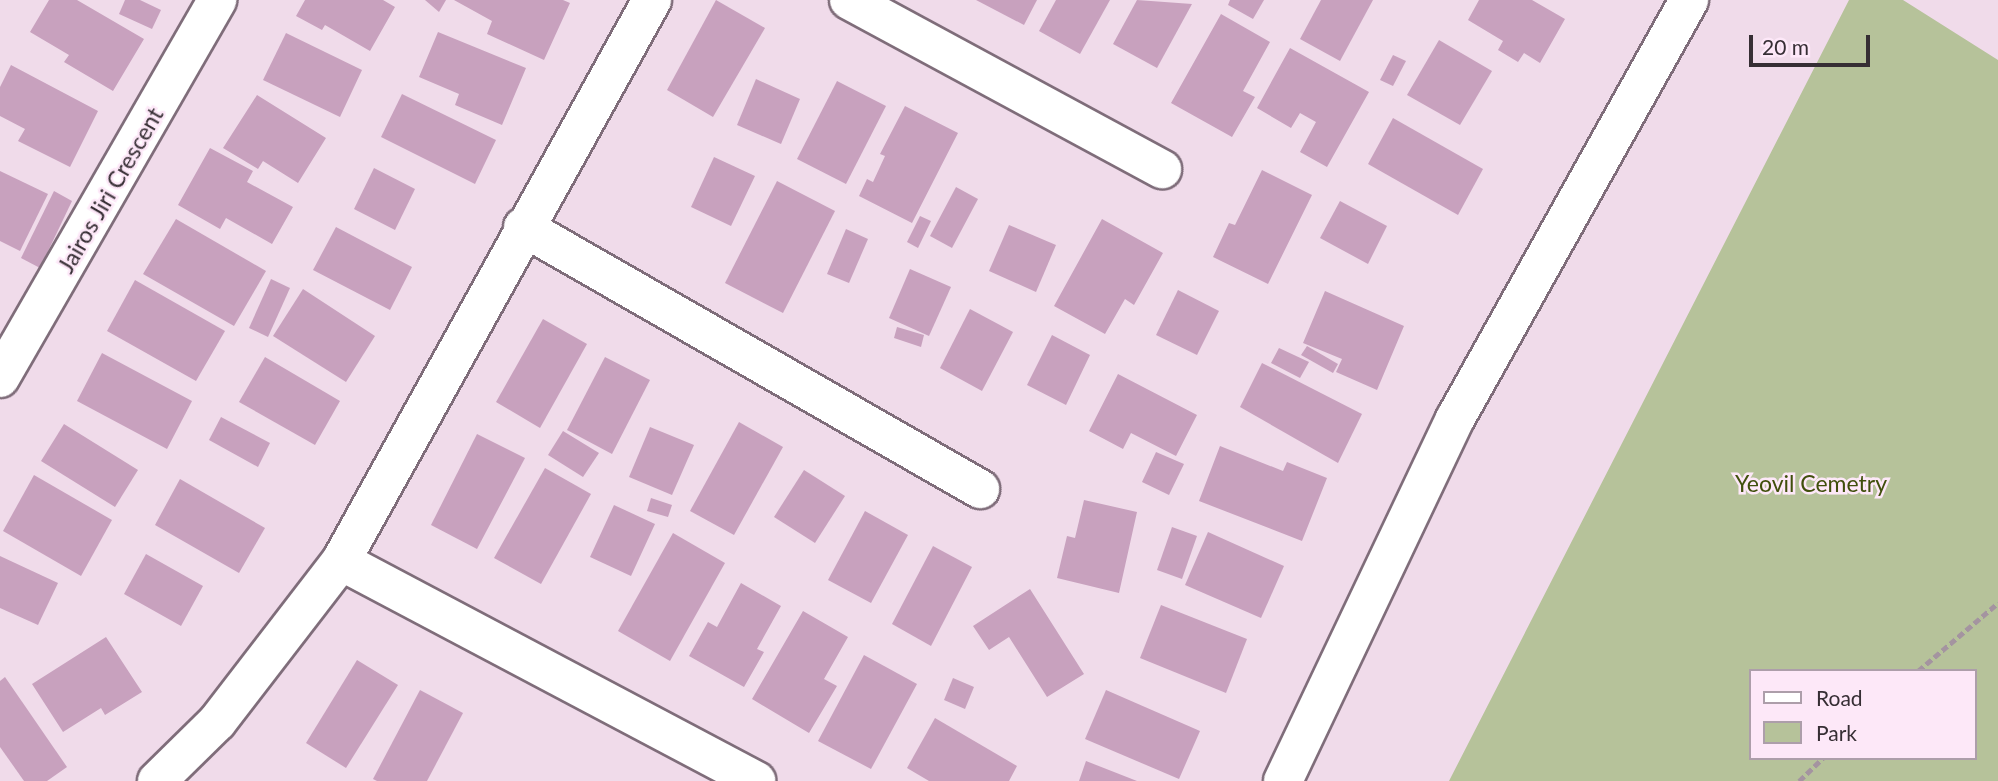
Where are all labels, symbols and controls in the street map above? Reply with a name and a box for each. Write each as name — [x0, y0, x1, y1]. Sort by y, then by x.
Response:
scale bar — [1753, 21, 1874, 65]
text: 20 m — [1762, 34, 1809, 59]
street label: Jairos Jiri Crescent — [51, 102, 169, 278]
park label: Yeovil Cemetry — [1735, 469, 1887, 497]
legend — [1750, 669, 1977, 760]
text: Road — [1816, 685, 1863, 710]
text: Park — [1816, 720, 1857, 745]

